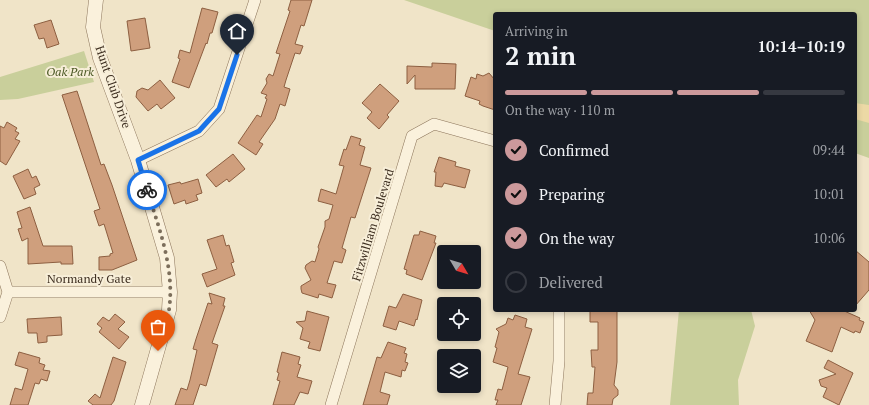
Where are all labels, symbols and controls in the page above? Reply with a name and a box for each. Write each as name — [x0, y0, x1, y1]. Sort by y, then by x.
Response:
pin — [220, 14, 254, 55]
icon: home — [226, 20, 248, 42]
text: Arriving in — [505, 22, 568, 40]
text: 10:14–10:19 — [758, 36, 845, 56]
text: 2 min — [505, 38, 576, 72]
street label: Hunt Club Drive — [92, 44, 135, 130]
park label: Oak Park — [46, 64, 94, 79]
text: On the way · 110 m — [505, 101, 615, 119]
icon: check — [505, 139, 527, 161]
text: Confirmed — [539, 140, 609, 160]
text: 09:44 — [813, 141, 845, 159]
street label: Fitzwilliam Boulevard — [348, 167, 397, 283]
courier — [127, 170, 167, 210]
icon: bike — [136, 179, 158, 201]
icon: check — [505, 183, 527, 205]
text: Preparing — [539, 184, 604, 204]
text: 10:01 — [813, 185, 845, 203]
icon: check — [505, 227, 527, 249]
text: On the way — [539, 228, 614, 248]
text: 10:06 — [813, 229, 845, 247]
north arrow — [437, 245, 481, 289]
map controls — [437, 245, 481, 393]
street label: Normandy Gate — [47, 271, 131, 286]
text: Delivered — [539, 272, 603, 292]
button: locate — [437, 297, 481, 341]
pin — [141, 310, 175, 351]
icon: bag — [147, 316, 169, 338]
button: layers — [437, 349, 481, 393]

